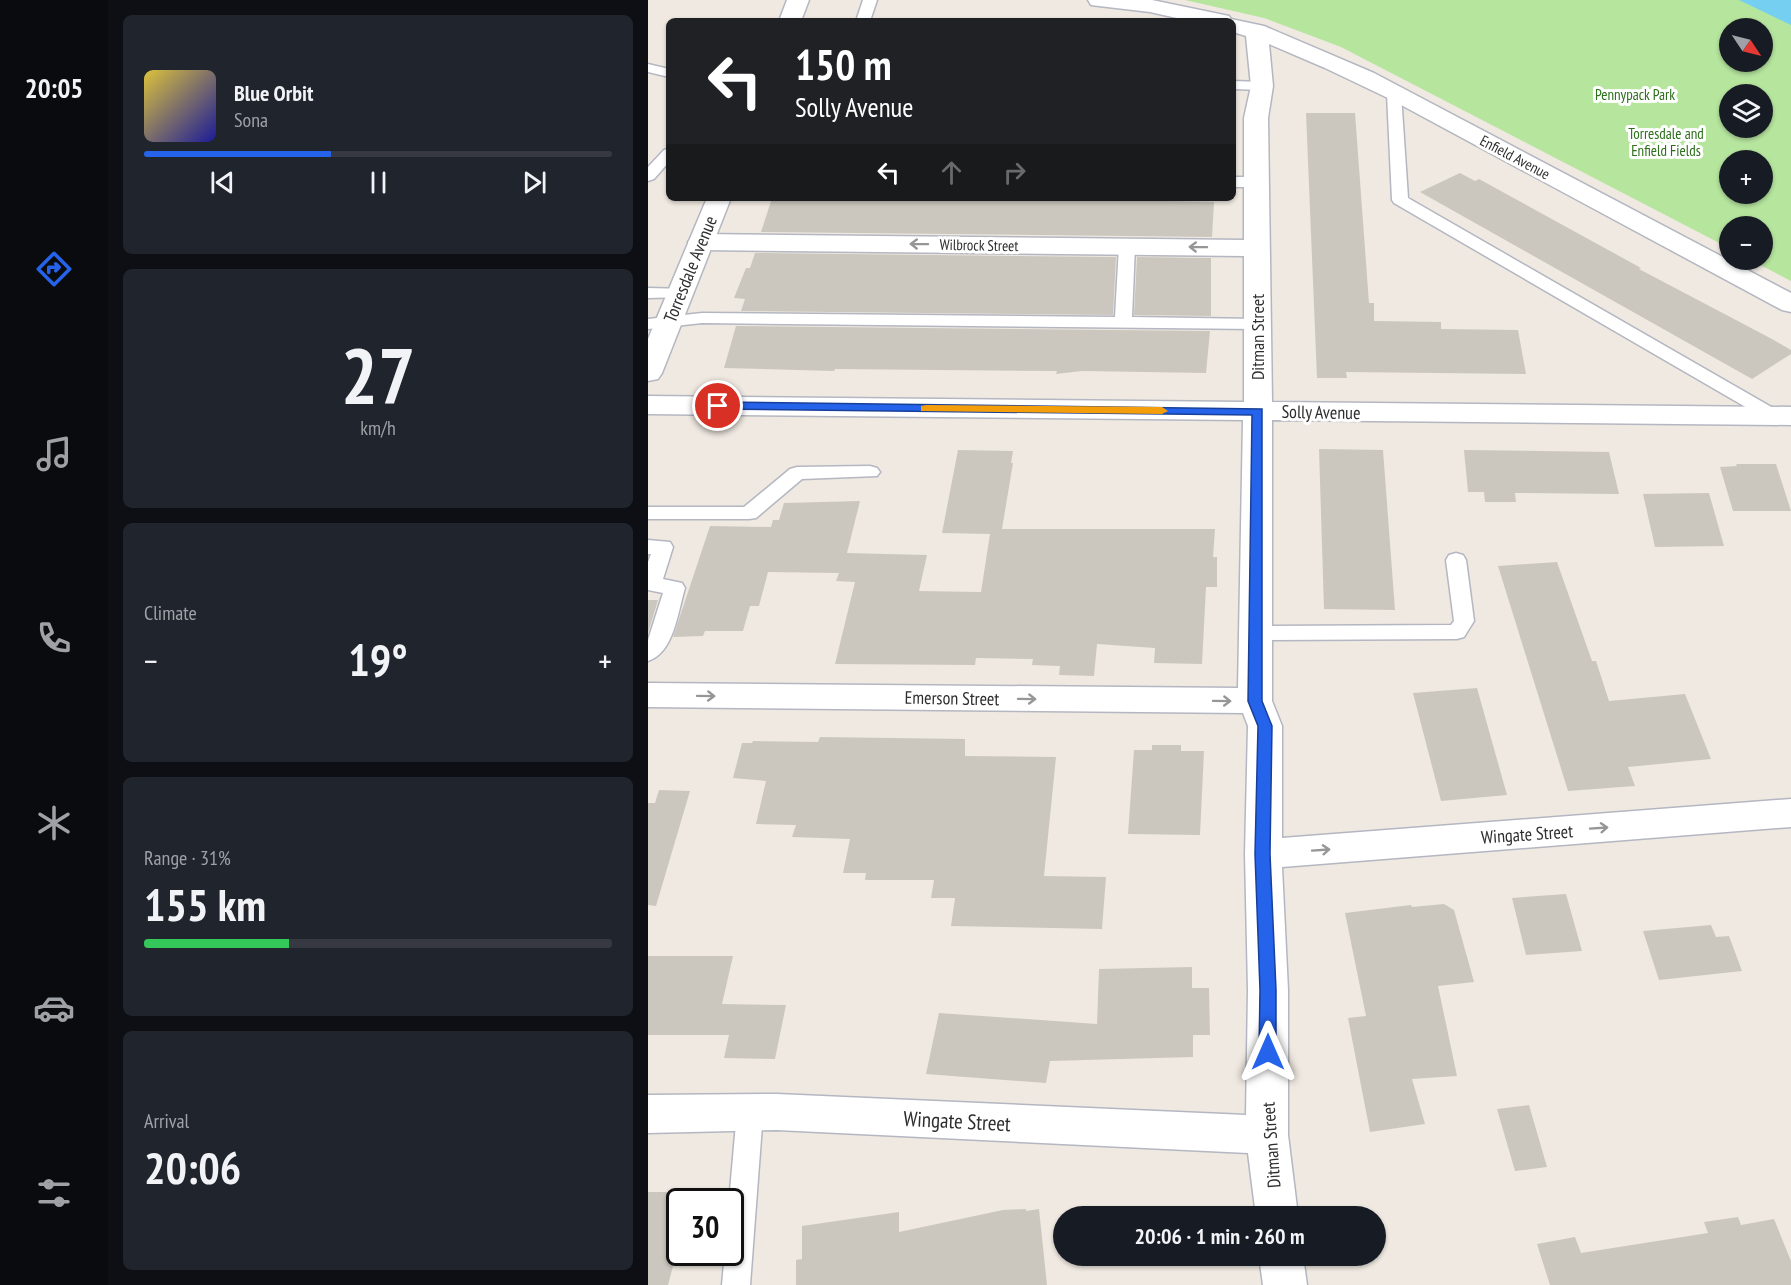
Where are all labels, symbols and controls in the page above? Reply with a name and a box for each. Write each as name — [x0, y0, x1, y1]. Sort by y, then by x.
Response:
north arrow — [1719, 18, 1773, 72]
map controls — [1719, 18, 1773, 270]
text: 150 m — [795, 37, 892, 92]
icon: left — [696, 42, 774, 120]
text: 20:05 — [25, 71, 83, 105]
text: Blue Orbit — [234, 79, 313, 107]
button: layers — [1719, 84, 1773, 138]
park label: Pennypack Park — [1595, 85, 1675, 104]
text: Solly Avenue — [795, 90, 913, 124]
text: Sona — [234, 107, 268, 133]
park label: Torresdale and Enfield Fields — [1628, 124, 1704, 160]
street label: Enfield Avenue — [1477, 131, 1553, 183]
button: + — [1719, 150, 1773, 204]
icon: left — [872, 156, 905, 189]
icon: ahead — [935, 156, 968, 189]
icon: right — [998, 156, 1031, 189]
icon: previous — [206, 166, 239, 199]
icon: pause — [362, 166, 395, 199]
icon: next — [518, 166, 551, 199]
street label: Torresdale Avenue — [658, 212, 722, 326]
button: − — [1719, 216, 1773, 270]
street label: Wilbrock Street — [939, 235, 1019, 255]
one-way arrow — [910, 238, 930, 250]
one-way arrow — [1189, 241, 1209, 253]
icon: directions — [33, 248, 75, 290]
street label: Ditman Street — [1246, 294, 1269, 380]
text: 27 — [341, 325, 415, 426]
pin — [692, 380, 743, 431]
icon: arrive — [701, 389, 734, 422]
street label: Solly Avenue — [1281, 400, 1361, 424]
text: km/h — [360, 415, 396, 441]
icon: music — [33, 433, 75, 475]
text: Climate — [144, 600, 197, 626]
icon: phone — [33, 617, 75, 659]
text: 19° — [348, 630, 408, 688]
text: − — [144, 639, 158, 682]
text: + — [598, 639, 612, 682]
street label: Emerson Street — [904, 686, 1000, 710]
one-way arrow — [696, 690, 716, 702]
one-way arrow — [1017, 693, 1037, 705]
one-way arrow — [1212, 695, 1232, 707]
icon: climate — [33, 802, 75, 844]
street label: Wingate Street — [1480, 819, 1574, 849]
one-way arrow — [1589, 822, 1609, 833]
one-way arrow — [1311, 844, 1331, 855]
text: Range · 31% — [144, 845, 231, 871]
text: 155 km — [144, 875, 266, 933]
icon: car — [33, 987, 75, 1029]
position arrow — [1236, 1020, 1300, 1084]
street label: Ditman Street — [1257, 1101, 1285, 1189]
street label: Wingate Street — [903, 1105, 1012, 1137]
text: Arrival — [144, 1108, 189, 1134]
text: 20:06 — [144, 1138, 241, 1196]
icon: filters — [33, 1172, 75, 1214]
speed limit sign: 30 — [666, 1188, 744, 1266]
text: 20:06 · 1 min · 260 m — [1134, 1222, 1305, 1250]

